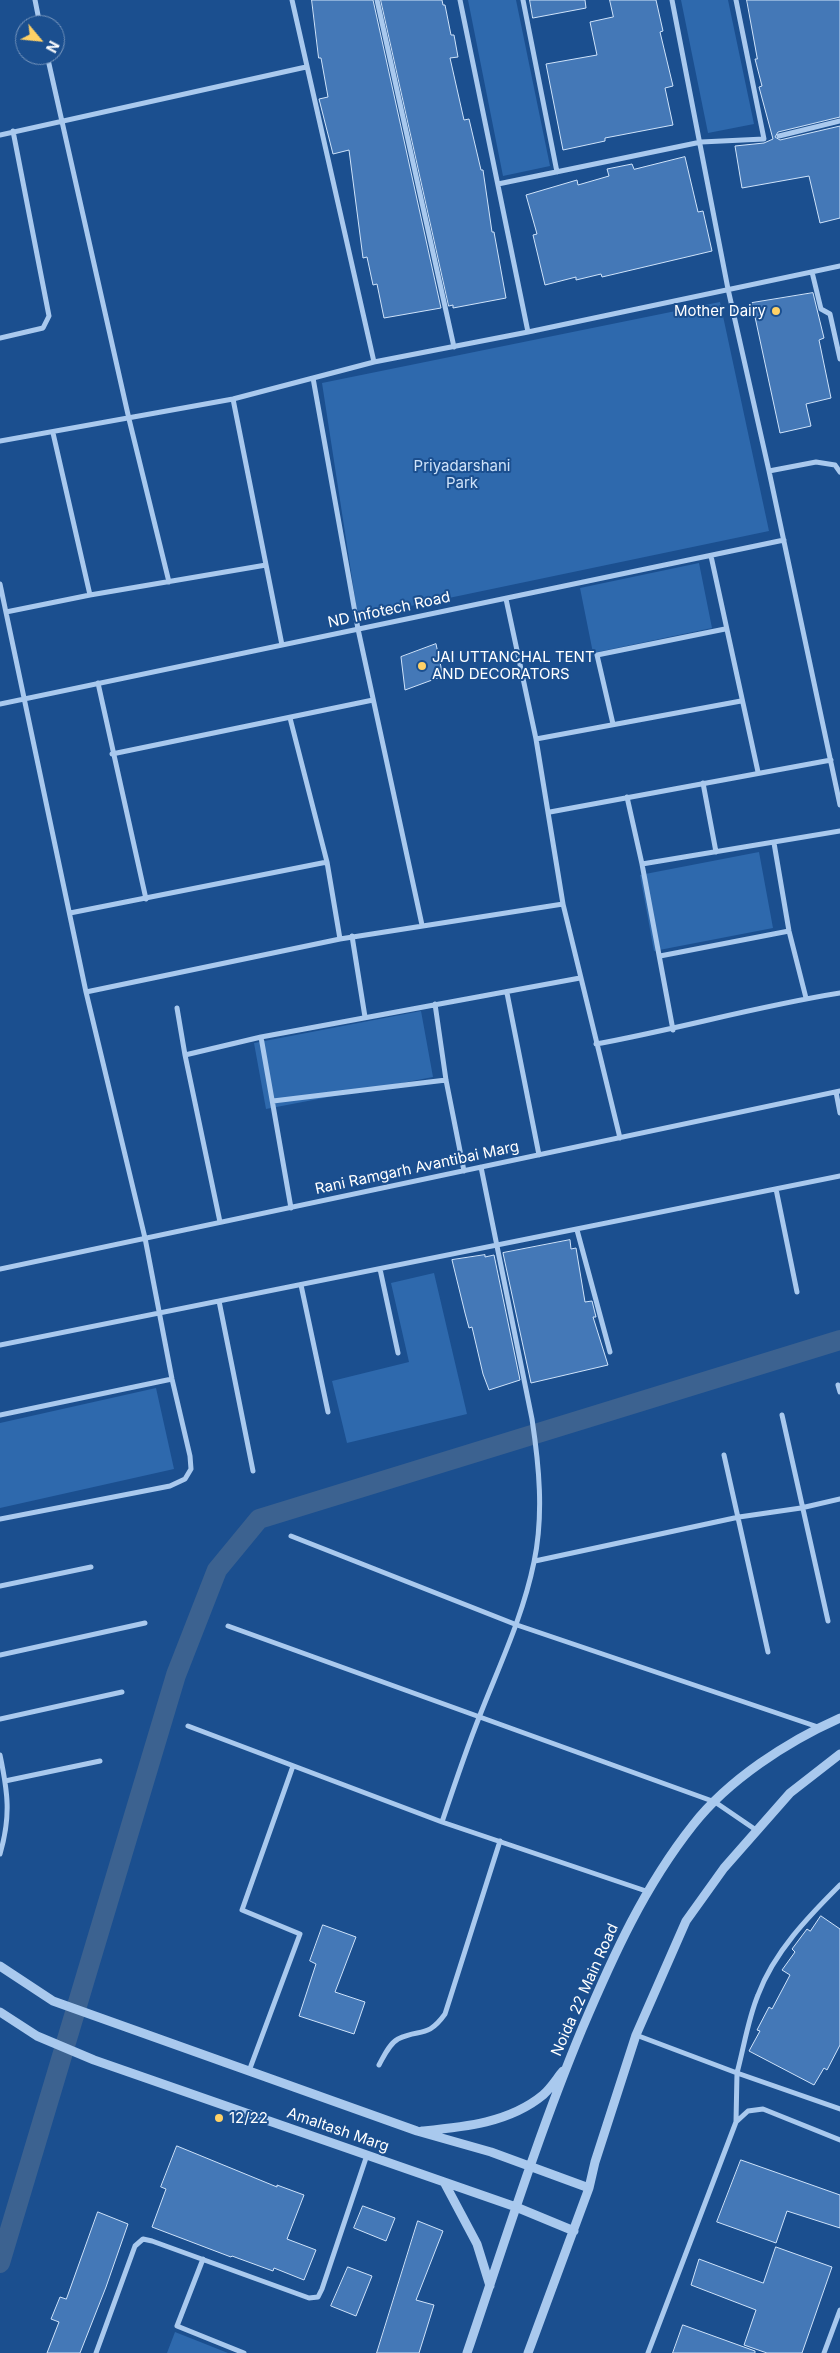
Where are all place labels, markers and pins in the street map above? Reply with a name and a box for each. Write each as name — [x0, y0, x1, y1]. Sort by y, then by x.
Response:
place label: Mother Dairy — [674, 302, 766, 320]
marker: Mother Dairy — [770, 305, 782, 317]
place label: JAI UTTANCHAL TENT AND DECORATORS — [432, 648, 595, 683]
marker: JAI UTTANCHAL TENT AND DECORATORS — [416, 660, 428, 672]
place label: 12/22 — [229, 2109, 268, 2127]
marker: 12/22 — [213, 2112, 225, 2124]

